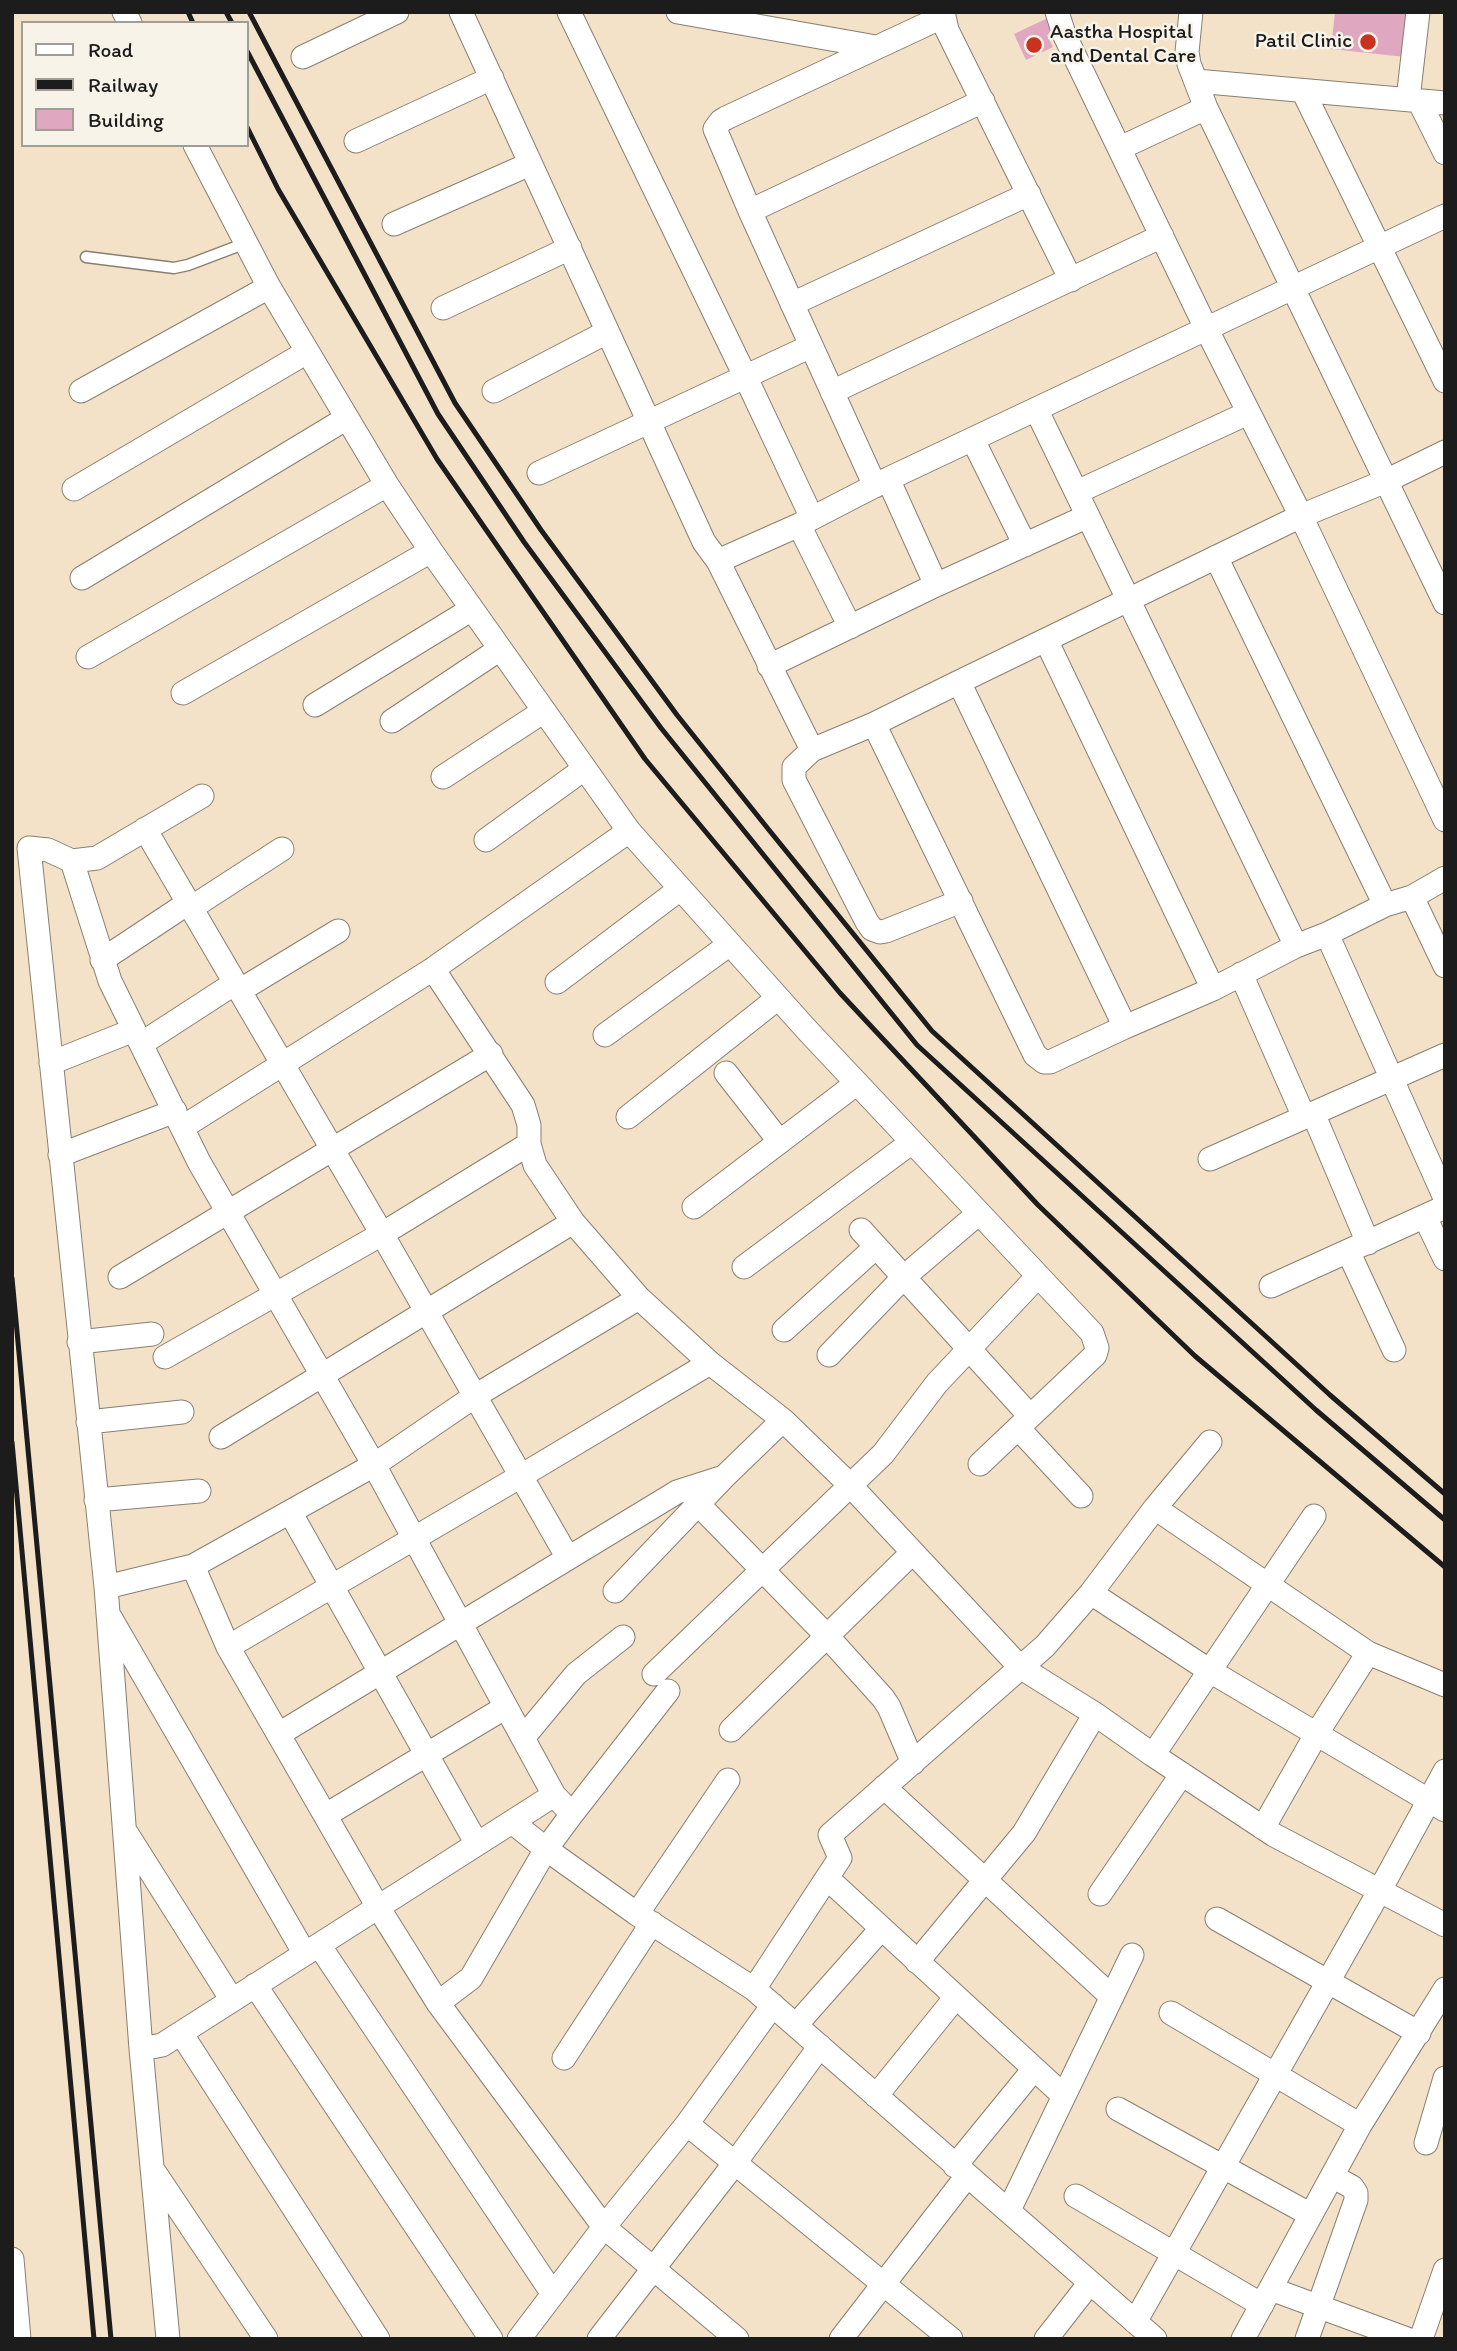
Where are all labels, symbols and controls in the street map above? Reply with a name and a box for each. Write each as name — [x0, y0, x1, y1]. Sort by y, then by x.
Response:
place label: Aastha Hospital and Dental Care — [1050, 20, 1196, 70]
legend — [21, 21, 248, 147]
place label: Patil Clinic — [1255, 29, 1352, 55]
marker: Patil Clinic — [1358, 32, 1378, 52]
marker: Aastha Hospital and Dental Care — [1024, 35, 1044, 55]
text: Road — [88, 37, 133, 62]
text: Railway — [88, 72, 158, 97]
text: Building — [88, 107, 164, 132]

